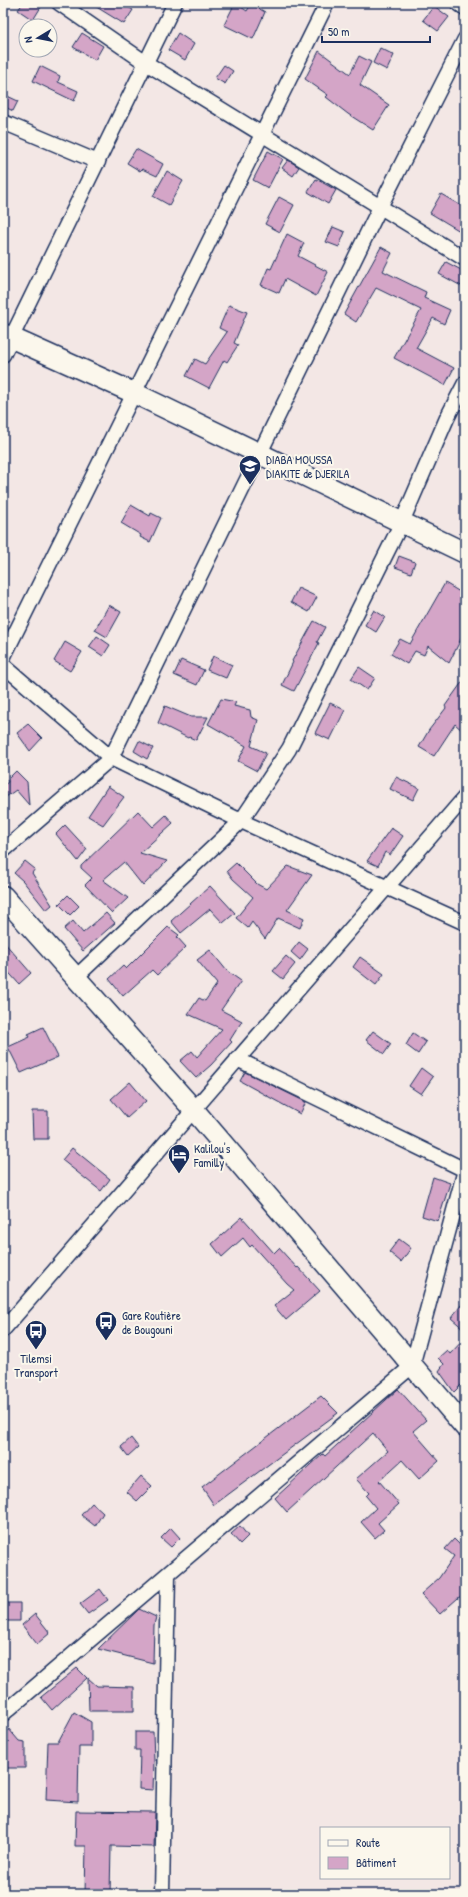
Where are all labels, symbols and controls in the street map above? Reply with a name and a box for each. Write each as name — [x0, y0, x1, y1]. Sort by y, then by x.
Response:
north arrow — [18, 18, 58, 58]
scale bar — [322, 18, 430, 44]
text: 50 m — [328, 23, 349, 40]
text: N — [21, 35, 36, 44]
place label: DIABA MOUSSA DIAKITE de DJERILA — [266, 451, 350, 482]
school or university icon: DIABA MOUSSA DIAKITE de DJERILA — [237, 453, 263, 486]
place label: Kalilou's Familly — [193, 1140, 231, 1171]
hotel icon: Kalilou's Familly — [166, 1142, 192, 1175]
place label: Gare Routière de Bougouni — [122, 1307, 181, 1338]
bus stop icon: Gare Routière de Bougouni — [93, 1309, 119, 1342]
bus stop icon: Tilemsi Transport — [23, 1318, 49, 1351]
place label: Tilemsi Transport — [14, 1350, 59, 1381]
legend — [320, 1827, 450, 1879]
text: Route — [356, 1834, 380, 1851]
text: Bâtiment — [356, 1854, 397, 1871]

